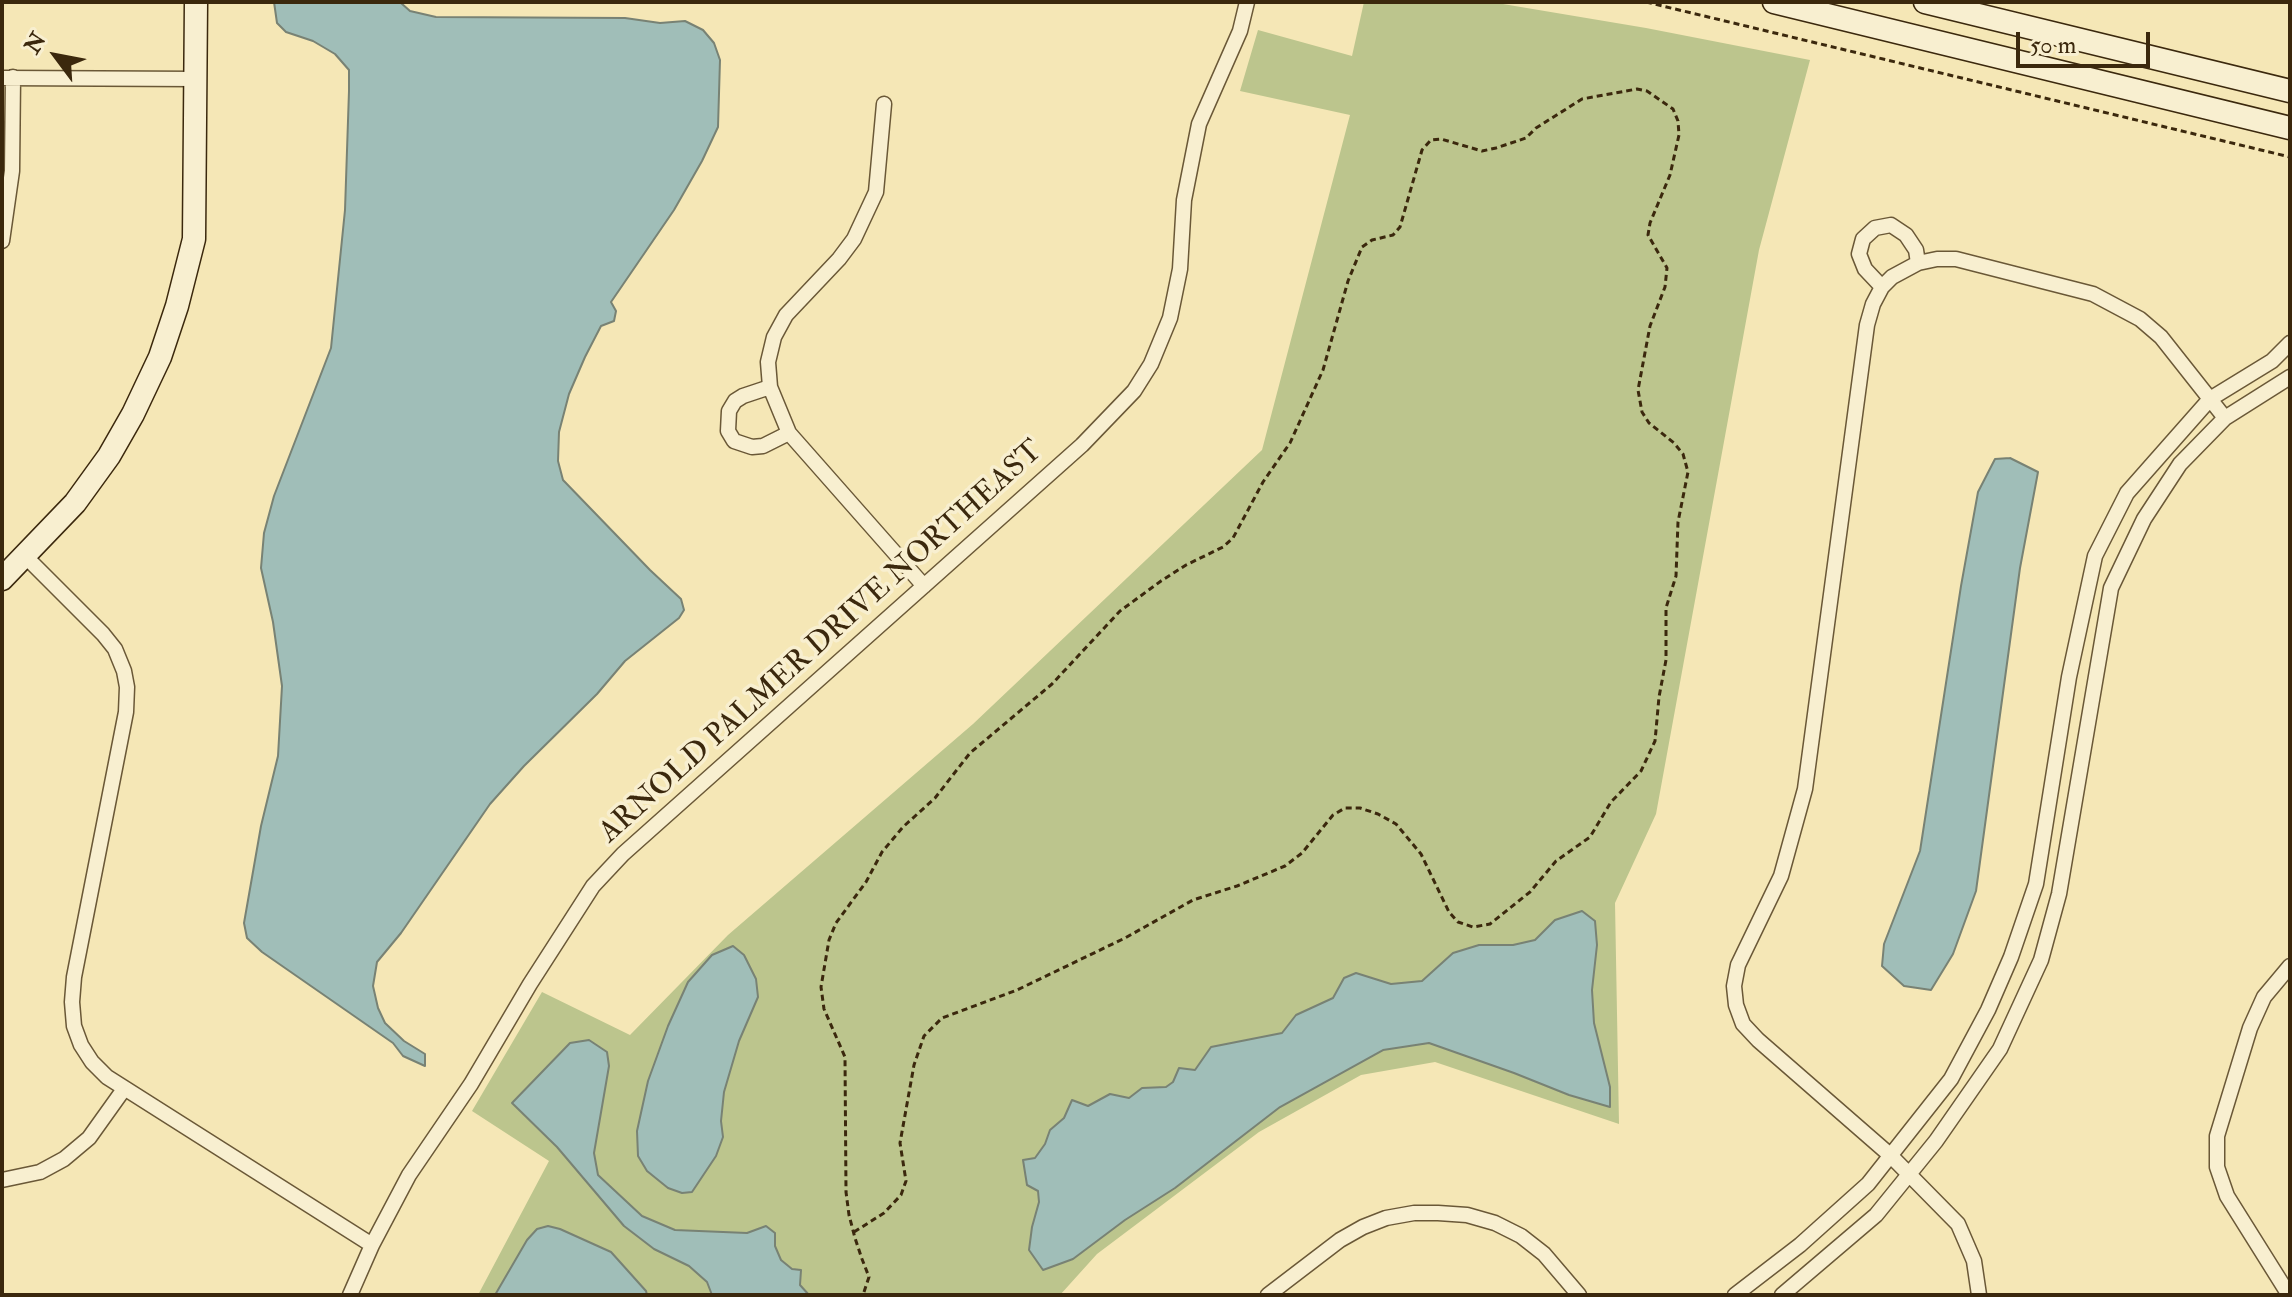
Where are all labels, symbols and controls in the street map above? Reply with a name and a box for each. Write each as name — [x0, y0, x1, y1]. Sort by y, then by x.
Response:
north arrow — [16, 16, 96, 96]
scale bar — [2020, 16, 2154, 66]
text: N — [19, 28, 53, 59]
text: 50 m — [2030, 30, 2076, 61]
street label: ARNOLD PALMER DRIVE NORTHEAST — [593, 434, 1051, 852]

